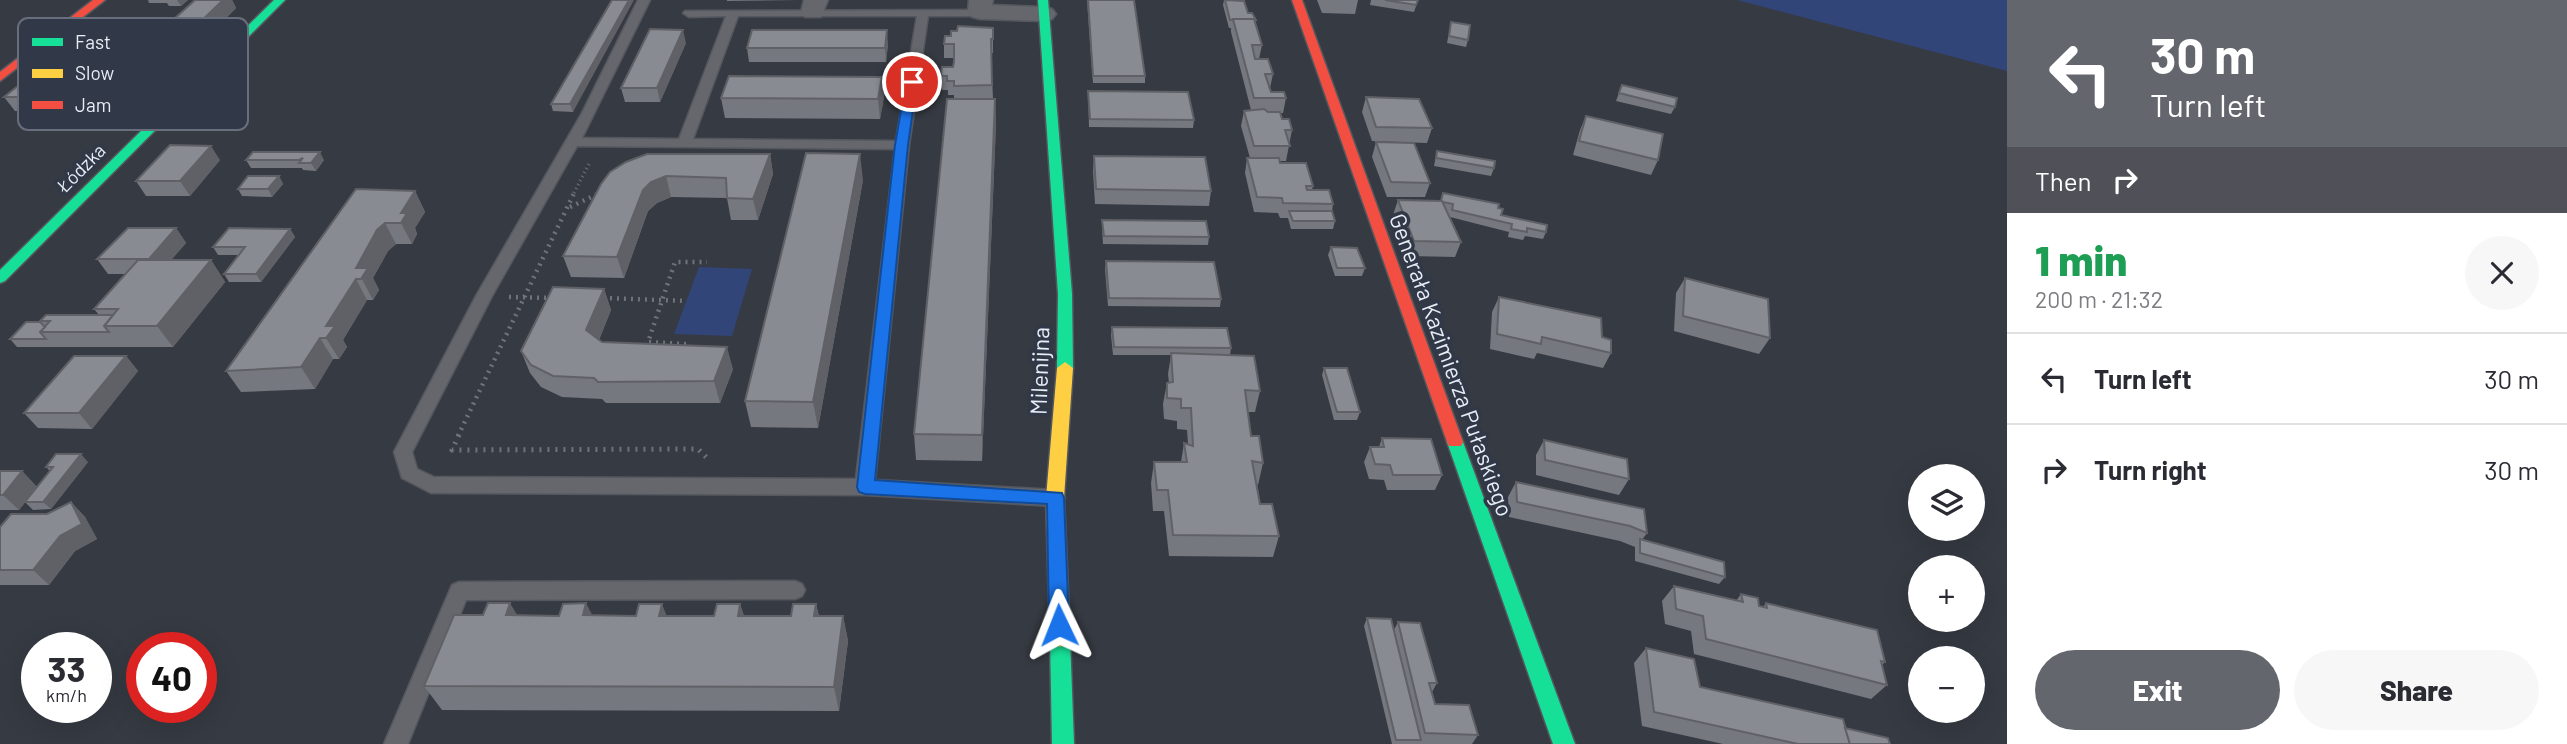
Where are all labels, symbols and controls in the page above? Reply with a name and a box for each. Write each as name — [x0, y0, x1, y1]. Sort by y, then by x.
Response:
legend — [18, 18, 248, 130]
text: 30 m — [2150, 25, 2255, 84]
icon: left — [2035, 28, 2126, 119]
text: Fast — [75, 30, 111, 53]
pin — [882, 52, 942, 112]
text: Slow — [75, 61, 114, 84]
icon: arrive — [893, 63, 931, 101]
text: Turn left — [2150, 85, 2267, 123]
text: Jam — [75, 93, 111, 116]
street label: Łódzka — [51, 138, 110, 198]
icon: right — [2106, 161, 2144, 199]
text: Then — [2035, 165, 2092, 196]
street label: Generała Kazimierza Pułaskiego — [1384, 209, 1520, 520]
text: 1 min — [2035, 234, 2127, 284]
button: close — [2465, 236, 2539, 310]
text: 200 m · 21:32 — [2035, 285, 2163, 313]
street label: Milenijna — [1023, 327, 1055, 415]
icon: left — [2035, 360, 2073, 398]
text: Turn left — [2094, 363, 2192, 394]
text: 30 m — [2484, 363, 2539, 394]
icon: right — [2035, 451, 2073, 489]
text: Turn right — [2094, 454, 2207, 485]
text: 30 m — [2484, 454, 2539, 485]
map controls — [1908, 464, 1985, 723]
button: layers — [1908, 464, 1985, 541]
button: + — [1908, 555, 1985, 632]
position arrow — [1022, 588, 1096, 662]
speed limit sign: 40 — [126, 632, 217, 723]
button: − — [1908, 646, 1985, 723]
text: 33 — [48, 647, 85, 689]
button: Exit — [2035, 650, 2280, 730]
button: Share — [2294, 650, 2539, 730]
text: km/h — [46, 684, 87, 706]

